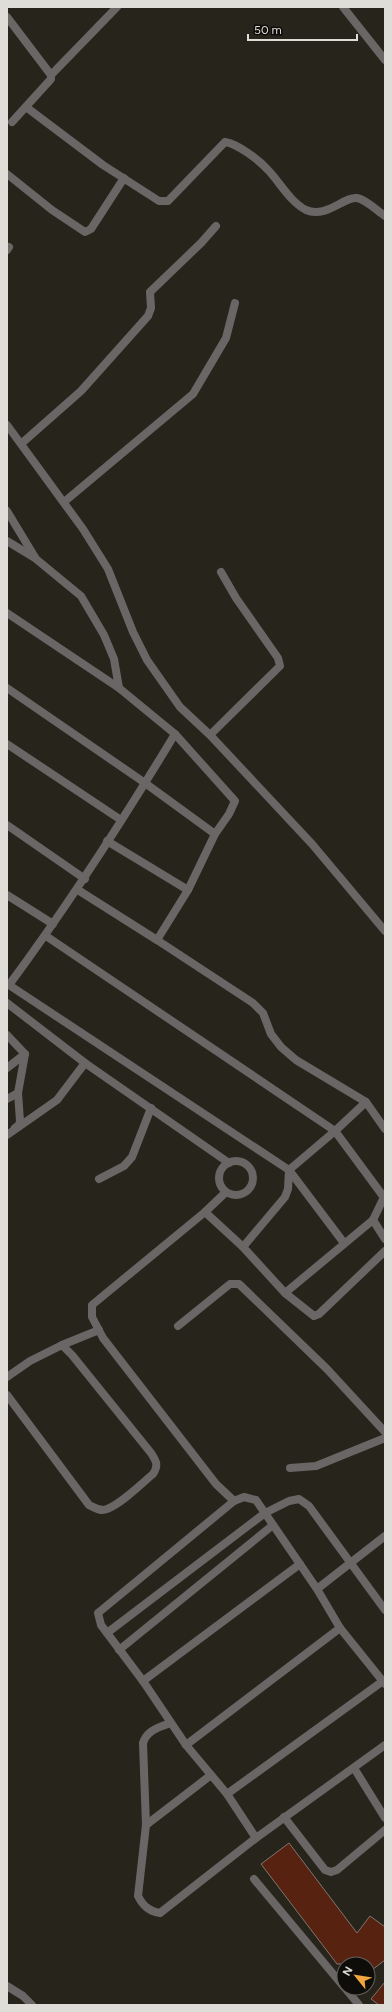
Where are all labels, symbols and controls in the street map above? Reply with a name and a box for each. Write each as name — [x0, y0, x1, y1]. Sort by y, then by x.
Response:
scale bar — [248, 16, 357, 42]
text: 50 m — [254, 23, 282, 37]
north arrow — [336, 1956, 376, 1996]
text: N — [340, 1964, 356, 1978]

